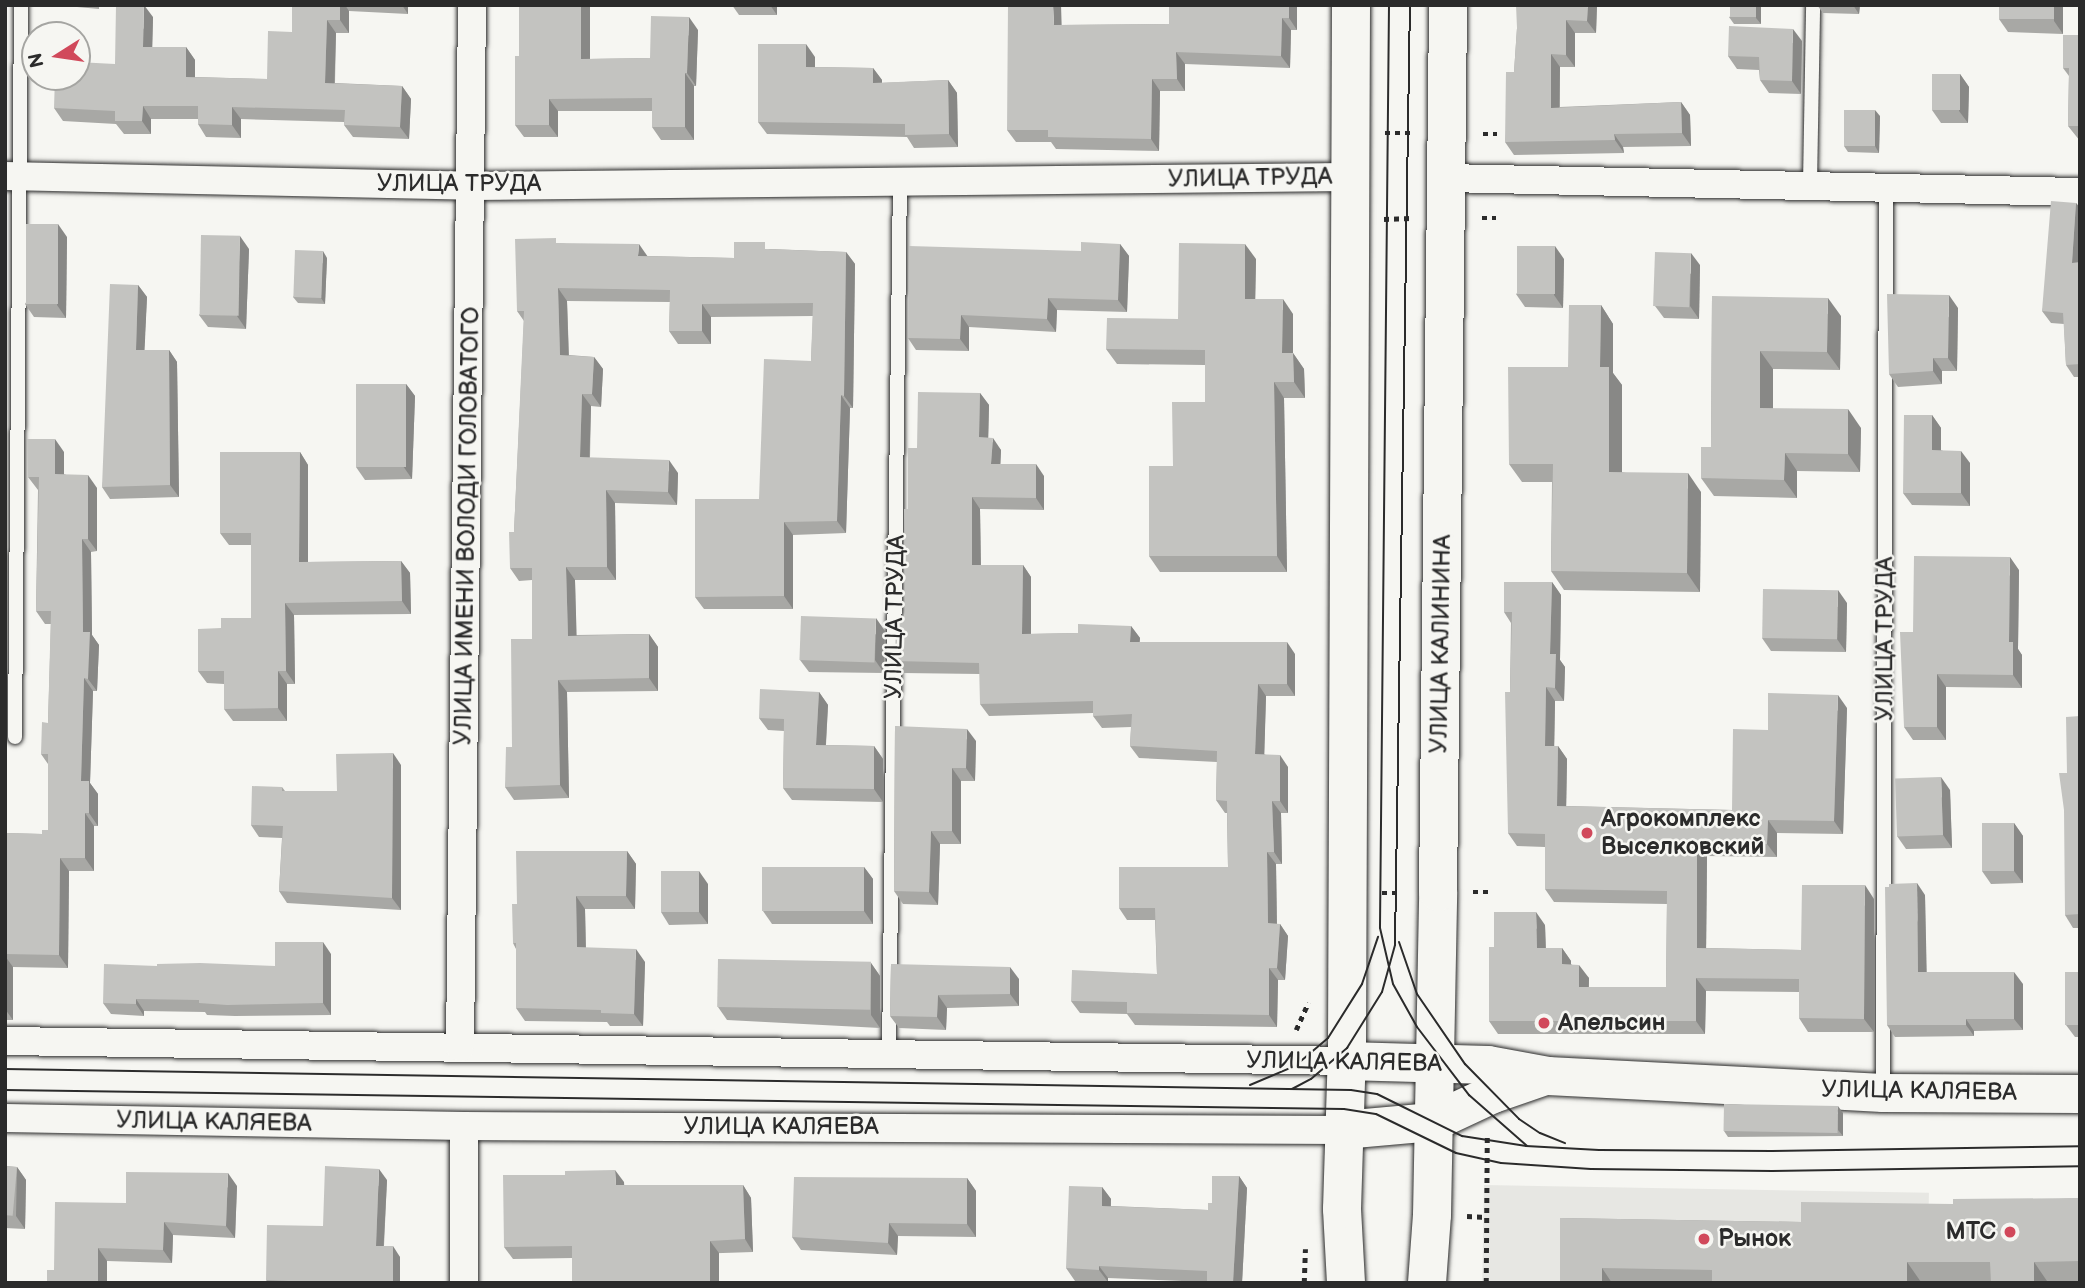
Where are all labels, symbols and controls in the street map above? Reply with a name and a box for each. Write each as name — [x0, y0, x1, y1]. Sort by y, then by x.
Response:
north arrow — [21, 21, 91, 91]
text: N — [24, 51, 50, 69]
street label: УЛИЦА ТРУДА — [1168, 162, 1332, 194]
street label: УЛИЦА ТРУДА — [377, 170, 541, 198]
street label: УЛИЦА ИМЕНИ ВОЛОДИ ГОЛОВАТОГО — [449, 306, 485, 746]
street label: УЛИЦА КАЛИНИНА — [1425, 534, 1457, 754]
street label: УЛИЦА ТРУДА — [879, 535, 911, 699]
street label: УЛИЦА ТРУДА — [1871, 557, 1899, 721]
place label: Агрокомплекс Выселковский — [1601, 805, 1764, 861]
marker: Агрокомплекс Выселковский — [1579, 825, 1595, 841]
place label: Апельсин — [1558, 1009, 1666, 1037]
marker: Апельсин — [1536, 1015, 1552, 1031]
street label: УЛИЦА КАЛЯЕВА — [1246, 1046, 1442, 1078]
street label: УЛИЦА КАЛЯЕВА — [1821, 1075, 2017, 1107]
street label: УЛИЦА КАЛЯЕВА — [116, 1106, 312, 1138]
street label: УЛИЦА КАЛЯЕВА — [683, 1113, 879, 1141]
place label: МТС — [1946, 1218, 1996, 1246]
marker: МТС — [2002, 1224, 2018, 1240]
place label: Рынок — [1718, 1225, 1791, 1253]
marker: Рынок — [1696, 1231, 1712, 1247]

